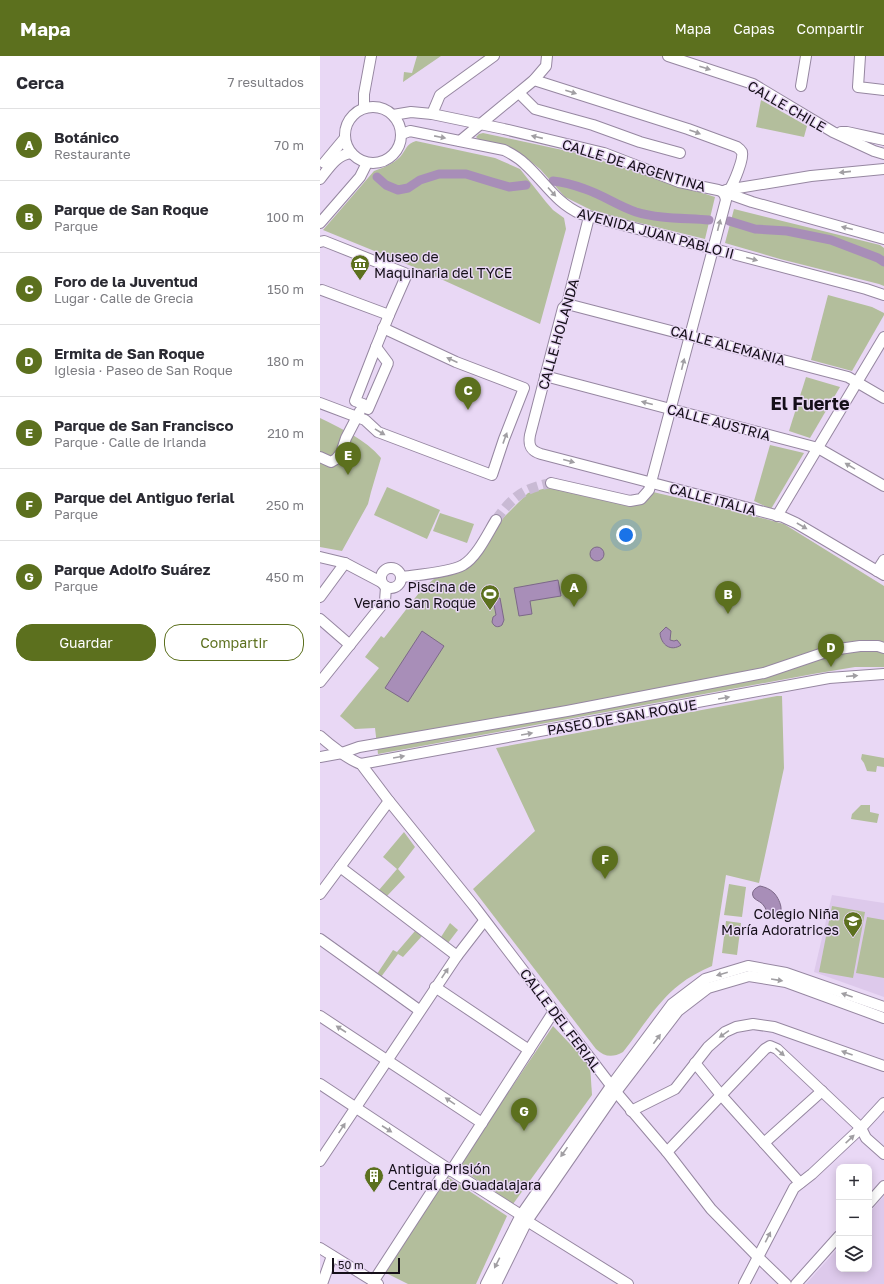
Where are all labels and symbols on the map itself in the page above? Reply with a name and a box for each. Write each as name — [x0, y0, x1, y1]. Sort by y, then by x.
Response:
one-way arrow — [700, 65, 712, 71]
street label: CALLE CHILE — [745, 77, 829, 135]
one-way arrow — [566, 89, 578, 95]
one-way arrow — [690, 129, 702, 135]
one-way arrow — [433, 134, 446, 140]
one-way arrow — [531, 134, 544, 140]
street label: CALLE DE ARGENTINA — [560, 135, 709, 195]
one-way arrow — [839, 169, 851, 175]
one-way arrow — [547, 187, 556, 198]
street label: AVENIDA JUAN PABLO II — [576, 204, 736, 262]
one-way arrow — [716, 218, 722, 230]
one-way arrow — [840, 225, 852, 231]
place label: Museo de Maquinaria del TYCE — [374, 248, 512, 281]
museum icon: Museo de Maquinaria del TYCE — [349, 253, 371, 281]
one-way arrow — [746, 256, 758, 262]
street label: CALLE HOLANDA — [534, 276, 582, 392]
street label: CALLE ALEMANIA — [669, 321, 788, 369]
one-way arrow — [447, 357, 458, 363]
one-way arrow — [680, 358, 686, 370]
pin: C — [455, 377, 481, 410]
district label: El Fuerte — [771, 392, 850, 414]
one-way arrow — [641, 400, 653, 406]
street label: CALLE AUSTRIA — [665, 400, 773, 444]
one-way arrow — [374, 428, 386, 435]
one-way arrow — [502, 432, 508, 444]
pin: E — [335, 442, 361, 475]
one-way arrow — [563, 459, 575, 465]
one-way arrow — [844, 463, 856, 470]
street label: CALLE ITALIA — [667, 479, 759, 519]
one-way arrow — [796, 523, 808, 530]
your location — [616, 525, 636, 545]
pin: A — [561, 574, 587, 607]
place label: Piscina de Verano San Roque — [354, 578, 476, 611]
pin: B — [715, 581, 741, 614]
sports icon: Piscina de Verano San Roque — [479, 583, 501, 611]
pin: D — [818, 634, 844, 667]
one-way arrow — [846, 673, 858, 680]
street label: PASEO DE SAN ROQUE — [546, 695, 698, 739]
one-way arrow — [718, 695, 730, 701]
one-way arrow — [521, 731, 533, 737]
one-way arrow — [393, 754, 405, 760]
pin: F — [592, 846, 618, 879]
place label: Colegio Niña María Adoratrices — [721, 905, 839, 938]
school or university icon: Colegio Niña María Adoratrices — [842, 910, 864, 938]
street label: CALLE DEL FERIAL — [517, 965, 605, 1075]
one-way arrow — [441, 968, 449, 979]
one-way arrow — [716, 971, 728, 977]
one-way arrow — [771, 978, 783, 984]
one-way arrow — [841, 991, 853, 997]
one-way arrow — [336, 1026, 347, 1033]
one-way arrow — [719, 1030, 730, 1038]
one-way arrow — [653, 1034, 661, 1044]
one-way arrow — [774, 1047, 785, 1056]
one-way arrow — [841, 1049, 853, 1055]
one-way arrow — [445, 1097, 455, 1105]
pin: G — [511, 1098, 537, 1131]
one-way arrow — [338, 1123, 346, 1134]
one-way arrow — [382, 1125, 393, 1133]
one-way arrow — [845, 1134, 855, 1143]
one-way arrow — [560, 1147, 568, 1158]
place label: Antigua Prisión Central de Guadalajara — [388, 1160, 541, 1193]
building icon: Antigua Prisión Central de Guadalajara — [363, 1165, 385, 1193]
one-way arrow — [765, 1231, 771, 1243]
scale bar — [332, 1256, 400, 1275]
one-way arrow — [494, 1257, 500, 1269]

